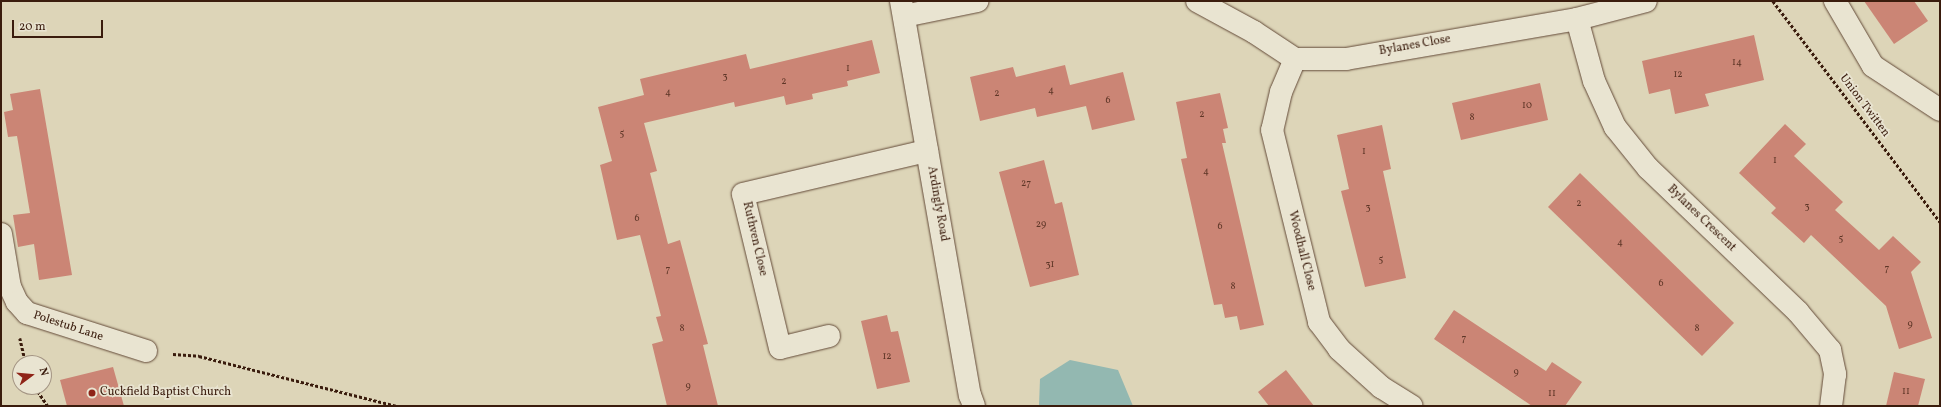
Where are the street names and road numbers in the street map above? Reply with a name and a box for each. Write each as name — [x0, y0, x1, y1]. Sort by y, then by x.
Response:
street label: Bylanes Close — [1378, 33, 1452, 59]
street label: Union Twitten — [1836, 72, 1892, 140]
street label: Ardingly Road — [923, 165, 951, 243]
street label: Bylanes Crescent — [1664, 183, 1738, 255]
street label: Ruthven Close — [738, 200, 770, 278]
street label: Woodhall Close — [1284, 210, 1318, 292]
street label: Polestub Lane — [31, 309, 105, 345]

